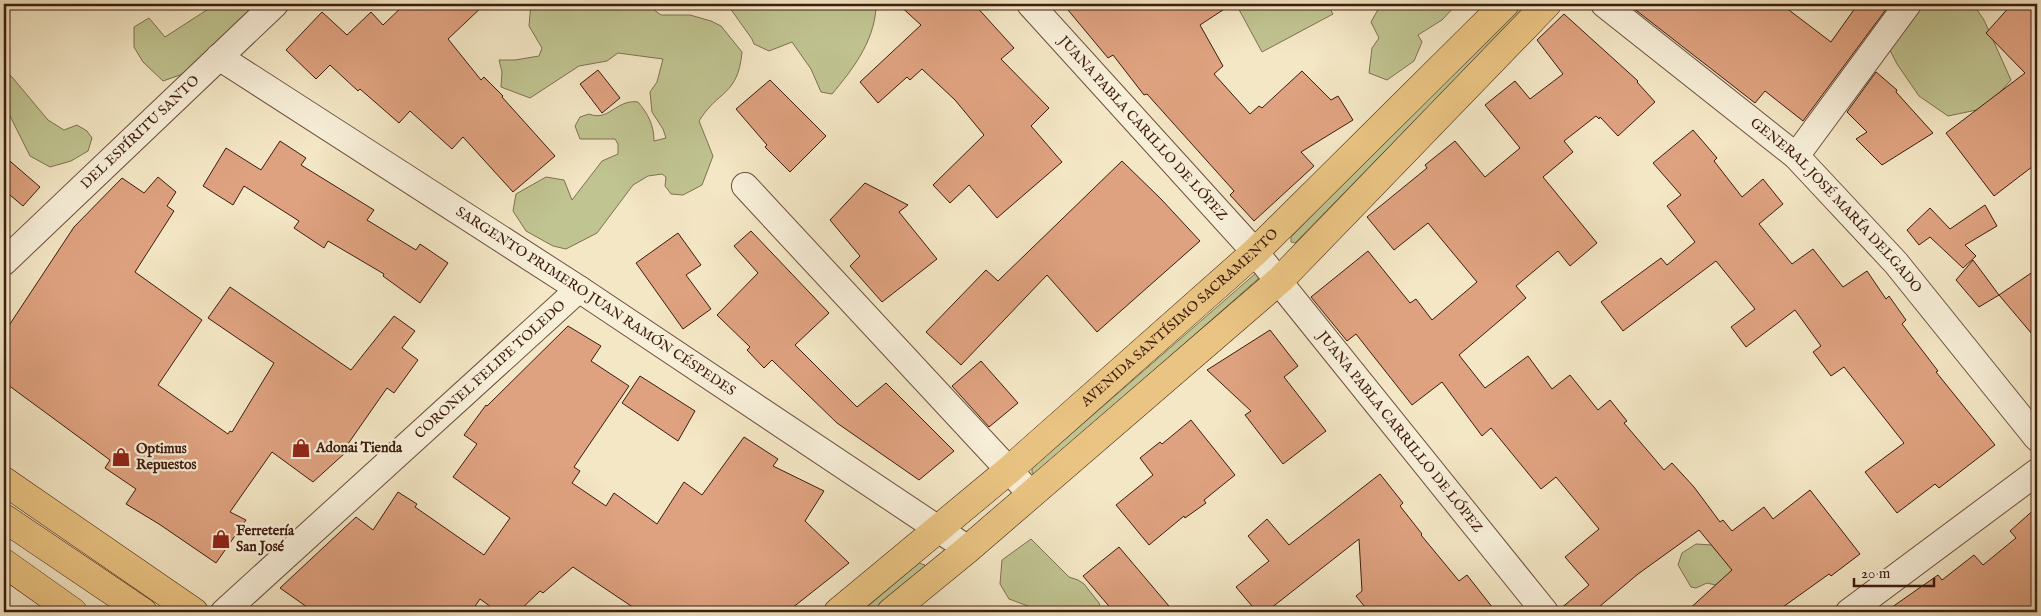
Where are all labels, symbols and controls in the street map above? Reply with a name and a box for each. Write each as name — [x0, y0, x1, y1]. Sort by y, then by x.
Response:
street label: JUANA PABLA CARILLO DE LÓPEZ — [1053, 31, 1231, 225]
street label: DEL ESPÍRITU SANTO — [77, 71, 204, 193]
street label: GENERAL JOSÉ MARÍA DELGADO — [1746, 114, 1926, 297]
street label: SARGENTO PRIMERO JUAN RAMÓN CÉSPEDES — [452, 203, 739, 400]
street label: AVENIDA SANTÍSIMO SACRAMENTO — [1077, 225, 1282, 411]
street label: CORONEL FELIPE TOLEDO — [411, 296, 570, 443]
street label: JUANA PABLA CARRILLO DE LÓPEZ — [1312, 326, 1487, 537]
shop icon: Adonai Tienda — [290, 437, 312, 459]
place label: Adonai Tienda — [315, 439, 403, 457]
place label: Optimus Repuestos — [136, 440, 196, 474]
shop icon: Optimus Repuestos — [110, 446, 132, 468]
place label: Ferretería San José — [236, 522, 295, 556]
shop icon: Ferretería San José — [210, 528, 232, 550]
scale bar — [1854, 556, 1934, 588]
text: 20 m — [1861, 564, 1891, 583]

